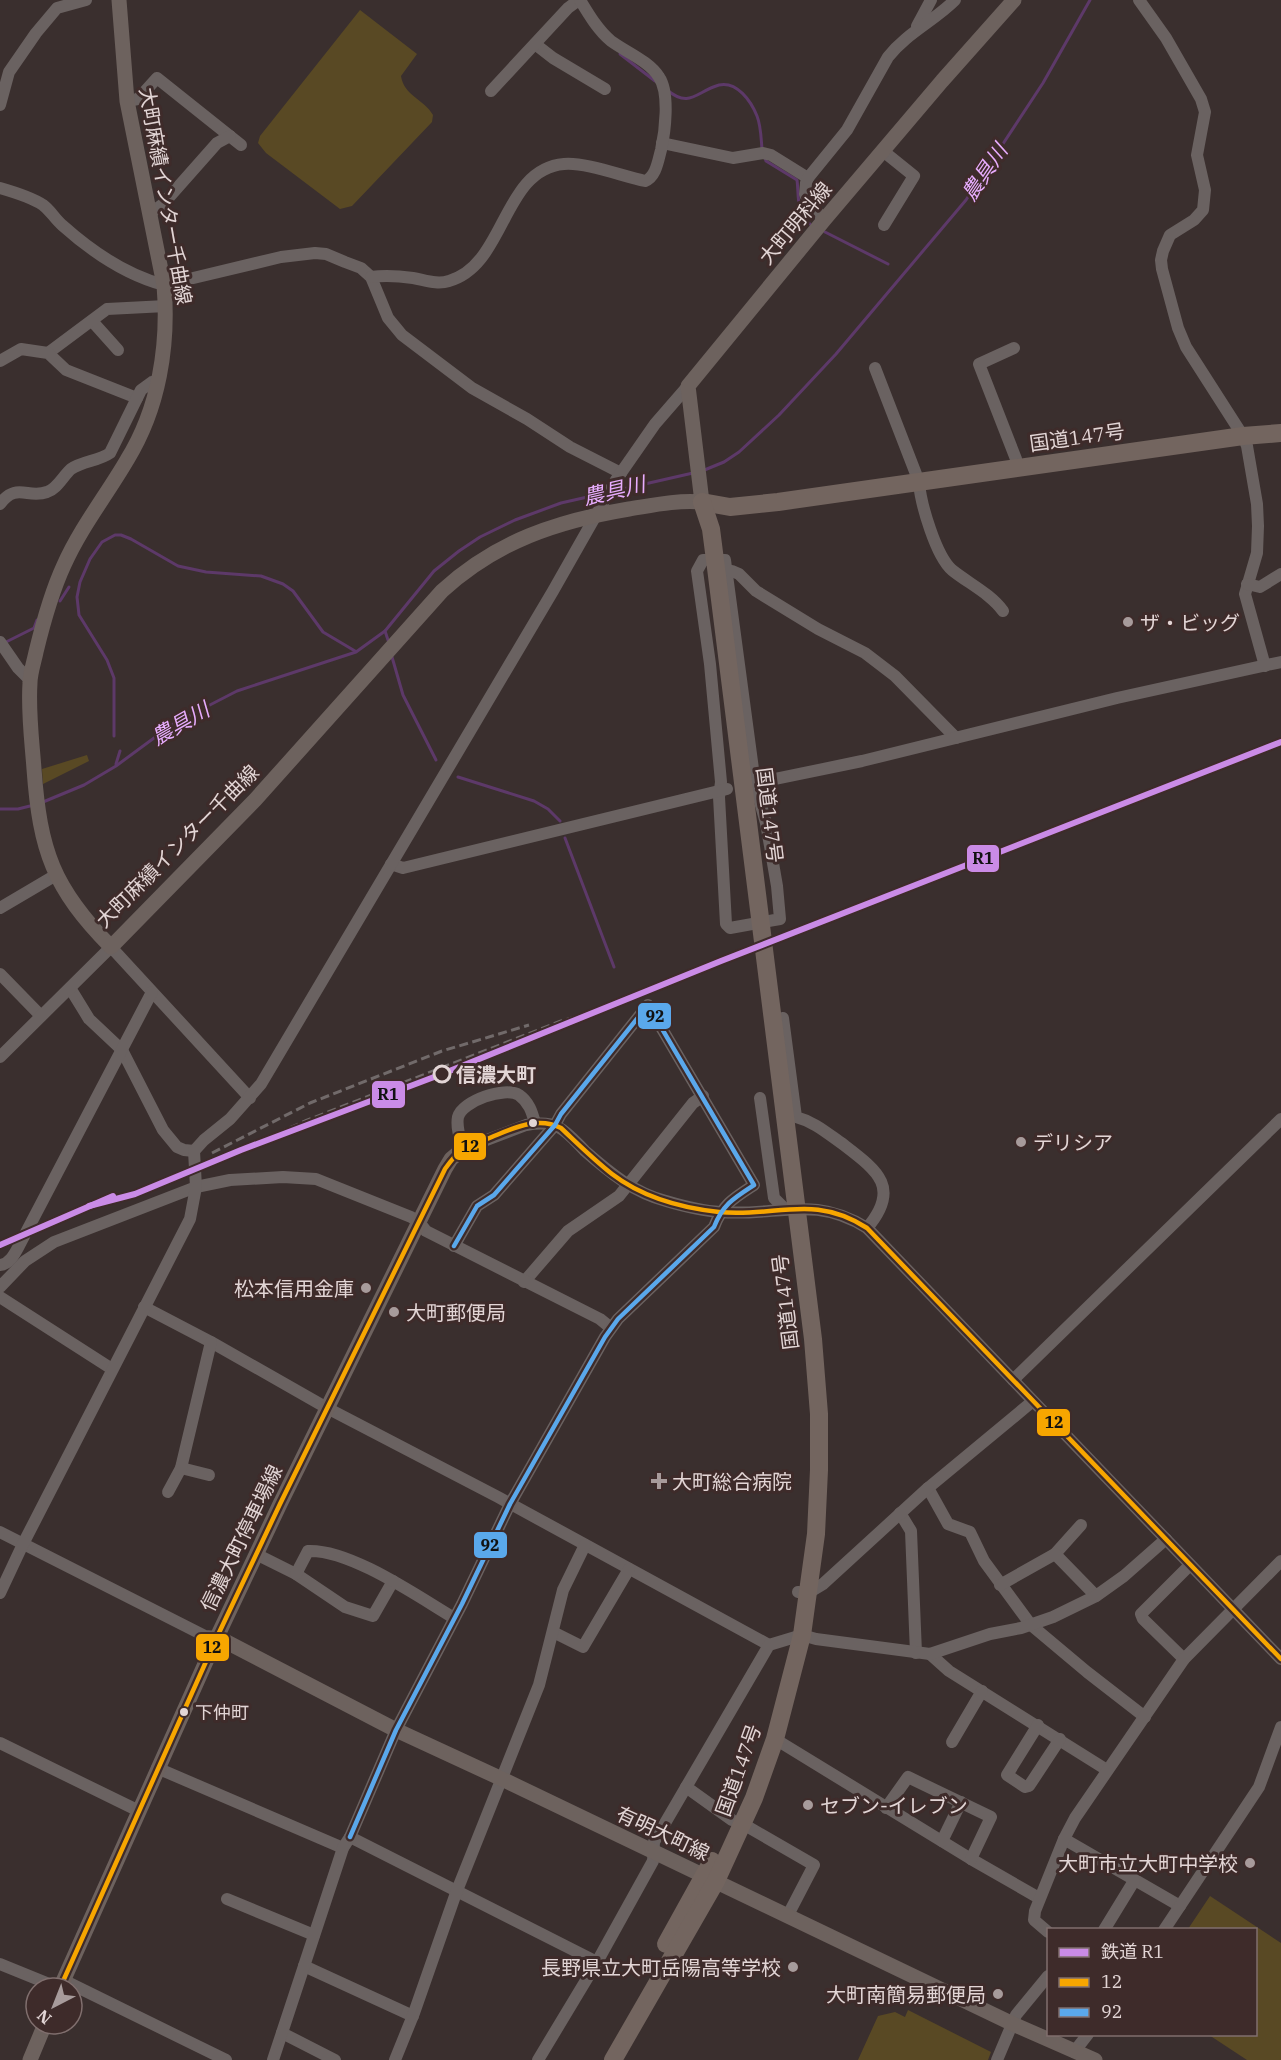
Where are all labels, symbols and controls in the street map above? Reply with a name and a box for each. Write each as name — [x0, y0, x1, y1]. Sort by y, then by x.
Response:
street label: 大町麻績インター千曲線 — [134, 85, 198, 307]
water label: 農具川 — [955, 136, 1014, 206]
street label: 大町明科線 — [753, 176, 837, 270]
street label: 国道147号 — [1028, 417, 1126, 457]
water label: 農具川 — [580, 469, 650, 511]
place label: ザ・ビッグ — [1140, 609, 1240, 636]
marker: ザ・ビッグ — [1121, 615, 1135, 629]
water label: 農具川 — [146, 694, 216, 751]
street label: 大町麻績インター千曲線 — [90, 759, 264, 933]
street label: 国道147号 — [751, 766, 789, 864]
line badge: R1 — [966, 844, 1000, 873]
text: R1 — [972, 848, 994, 868]
line badge: 92 — [637, 1002, 672, 1030]
text: 92 — [645, 1006, 665, 1026]
place label: 信濃大町 — [456, 1061, 536, 1088]
marker: 信濃大町 — [433, 1065, 451, 1083]
line badge: R1 — [371, 1080, 406, 1109]
text: R1 — [377, 1084, 399, 1104]
unlabelled marker — [527, 1117, 539, 1129]
place label: デリシア — [1033, 1129, 1113, 1156]
line badge: 12 — [453, 1132, 487, 1161]
marker: デリシア — [1014, 1135, 1028, 1149]
text: 12 — [460, 1136, 480, 1156]
street label: 国道147号 — [766, 1253, 804, 1351]
place label: 松本信用金庫 — [234, 1275, 354, 1302]
marker: 松本信用金庫 — [359, 1281, 373, 1295]
place label: 大町郵便局 — [406, 1299, 506, 1326]
marker: 大町郵便局 — [387, 1305, 401, 1319]
line badge: 12 — [1036, 1408, 1071, 1437]
text: 12 — [1044, 1412, 1064, 1432]
street label: 信濃大町停車場線 — [194, 1460, 288, 1616]
place label: 大町総合病院 — [672, 1468, 792, 1495]
marker: 大町総合病院 — [650, 1472, 668, 1490]
line badge: 92 — [473, 1531, 508, 1559]
text: 92 — [480, 1535, 500, 1555]
line badge: 12 — [195, 1633, 230, 1662]
text: 12 — [202, 1637, 222, 1657]
place label: 下仲町 — [195, 1701, 249, 1724]
marker: 下仲町 — [178, 1706, 190, 1718]
street label: 国道147号 — [709, 1720, 767, 1820]
place label: セブン-イレブン — [820, 1792, 968, 1819]
marker: セブン-イレブン — [801, 1798, 815, 1812]
street label: 有明大町線 — [612, 1800, 714, 1866]
place label: 大町市立大町中学校 — [1058, 1850, 1238, 1877]
marker: 大町市立大町中学校 — [1243, 1856, 1257, 1870]
legend — [1047, 1928, 1257, 2036]
text: 鉄道 R1 — [1101, 1940, 1164, 1963]
place label: 長野県立大町岳陽高等学校 — [541, 1954, 781, 1981]
marker: 長野県立大町岳陽高等学校 — [786, 1960, 800, 1974]
text: 12 — [1101, 1970, 1123, 1993]
north arrow — [24, 1976, 84, 2036]
place label: 大町南簡易郵便局 — [826, 1981, 986, 2008]
marker: 大町南簡易郵便局 — [991, 1987, 1005, 2001]
text: 92 — [1101, 2000, 1123, 2023]
text: N — [33, 2005, 55, 2029]

